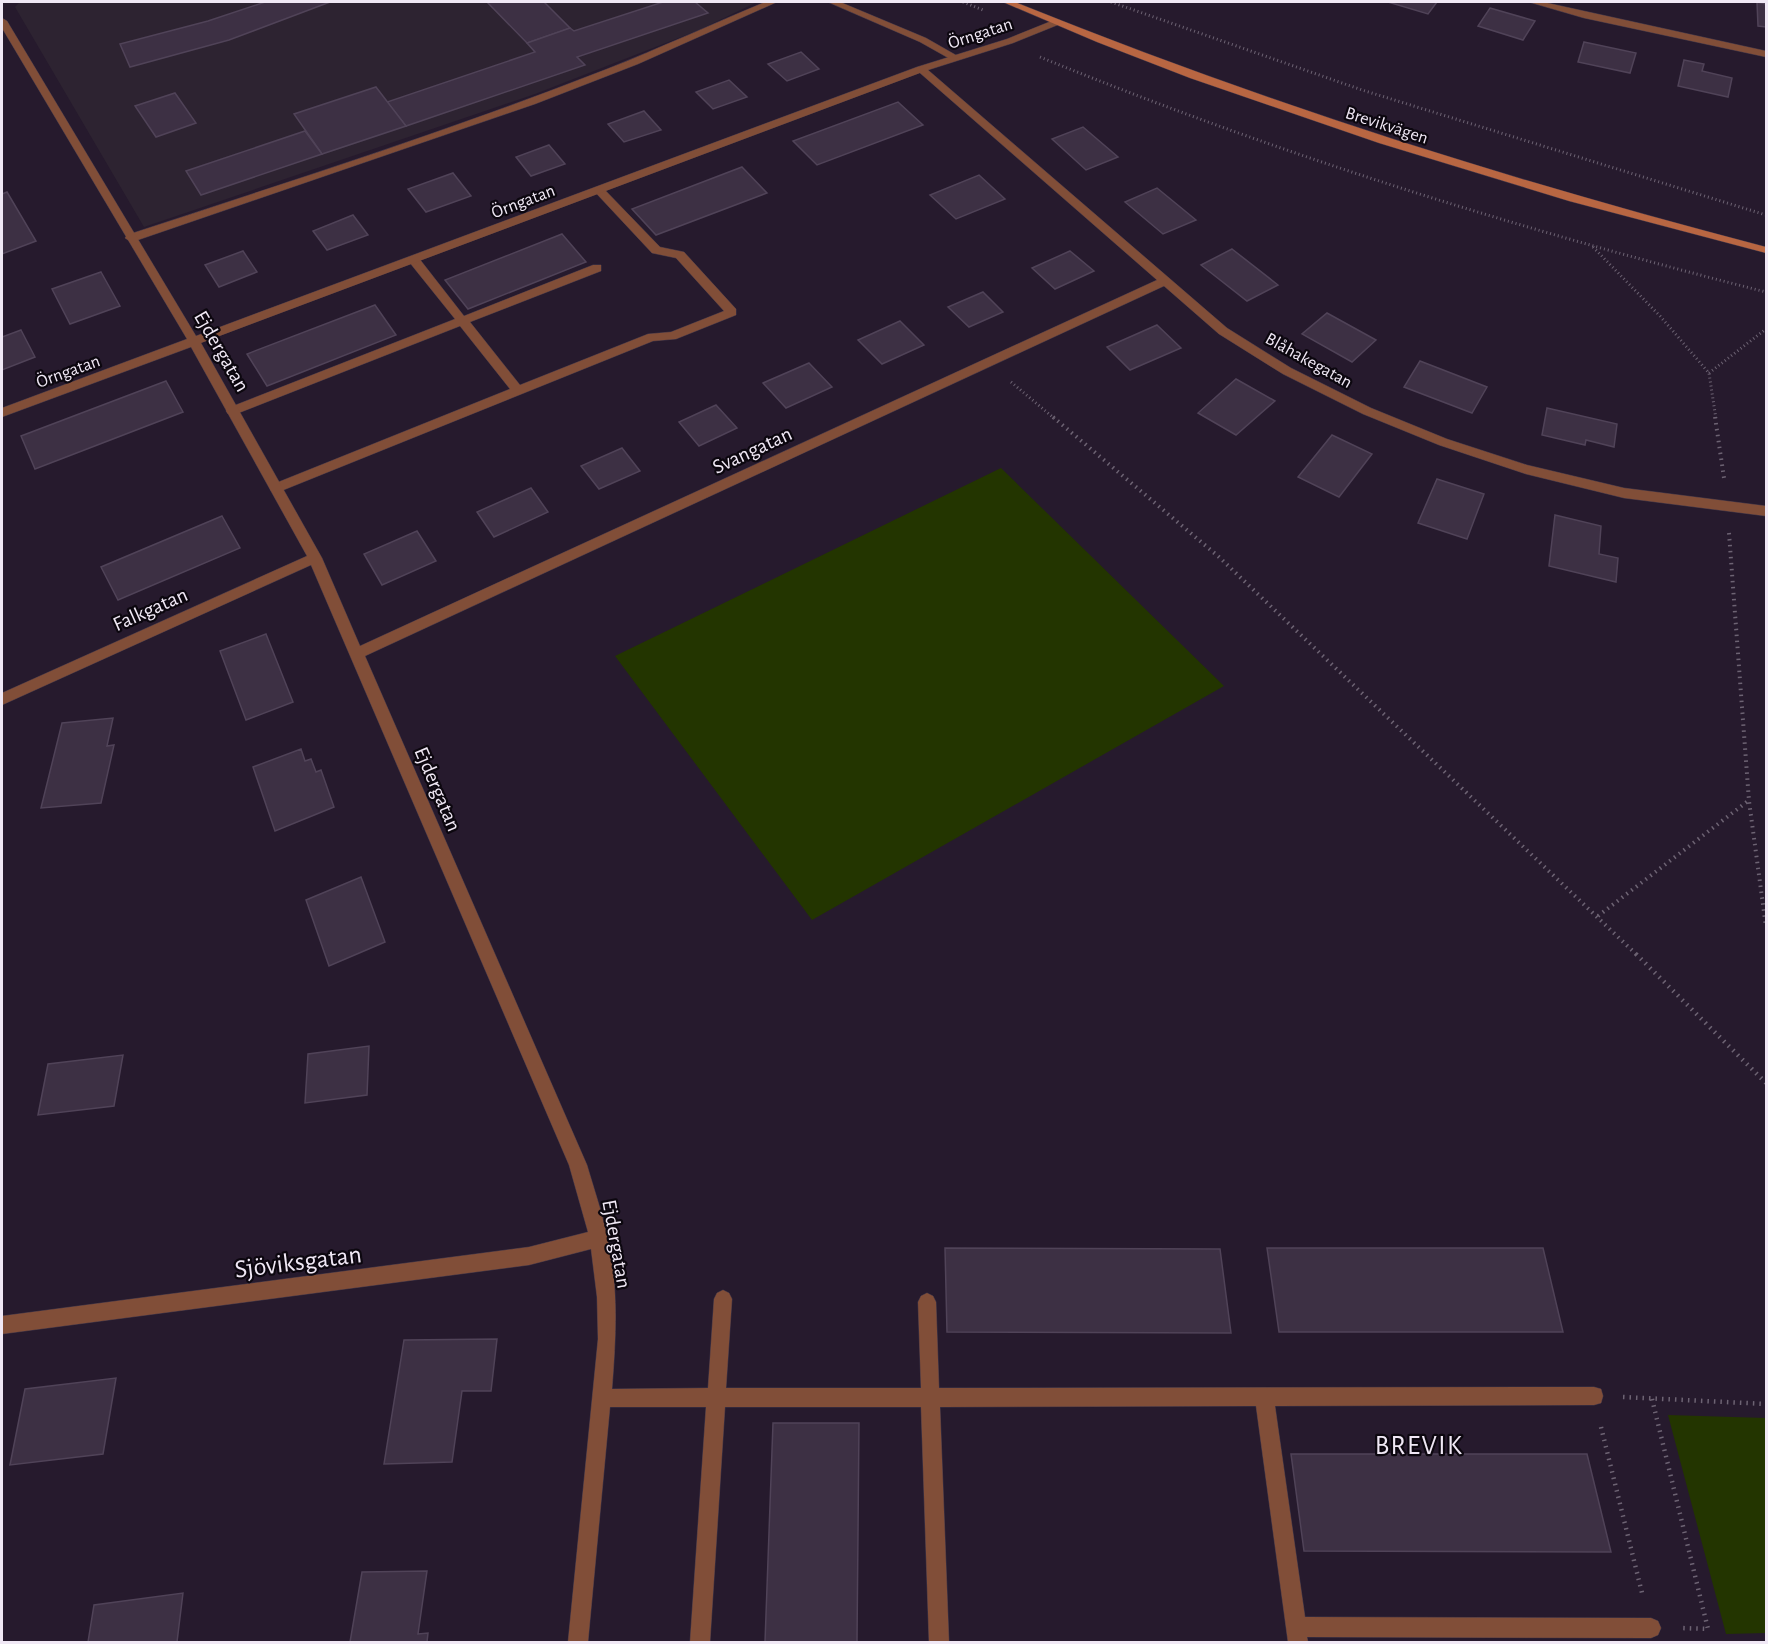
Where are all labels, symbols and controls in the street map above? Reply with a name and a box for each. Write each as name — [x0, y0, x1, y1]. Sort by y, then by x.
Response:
street label: Örngatan — [945, 13, 1015, 53]
street label: Brevikvägen — [1343, 104, 1430, 148]
street label: Örngatan — [488, 180, 558, 222]
street label: Ejdergatan — [190, 307, 253, 395]
street label: Blåhakegatan — [1262, 330, 1355, 392]
street label: Örngatan — [33, 350, 103, 392]
street label: Svangatan — [709, 423, 795, 478]
street label: Falkgatan — [110, 584, 191, 635]
street label: Ejdergatan — [410, 744, 465, 835]
street label: Ejdergatan — [598, 1198, 635, 1290]
street label: Sjöviksgatan — [233, 1241, 363, 1283]
district label: BREVIK — [1375, 1432, 1463, 1459]

